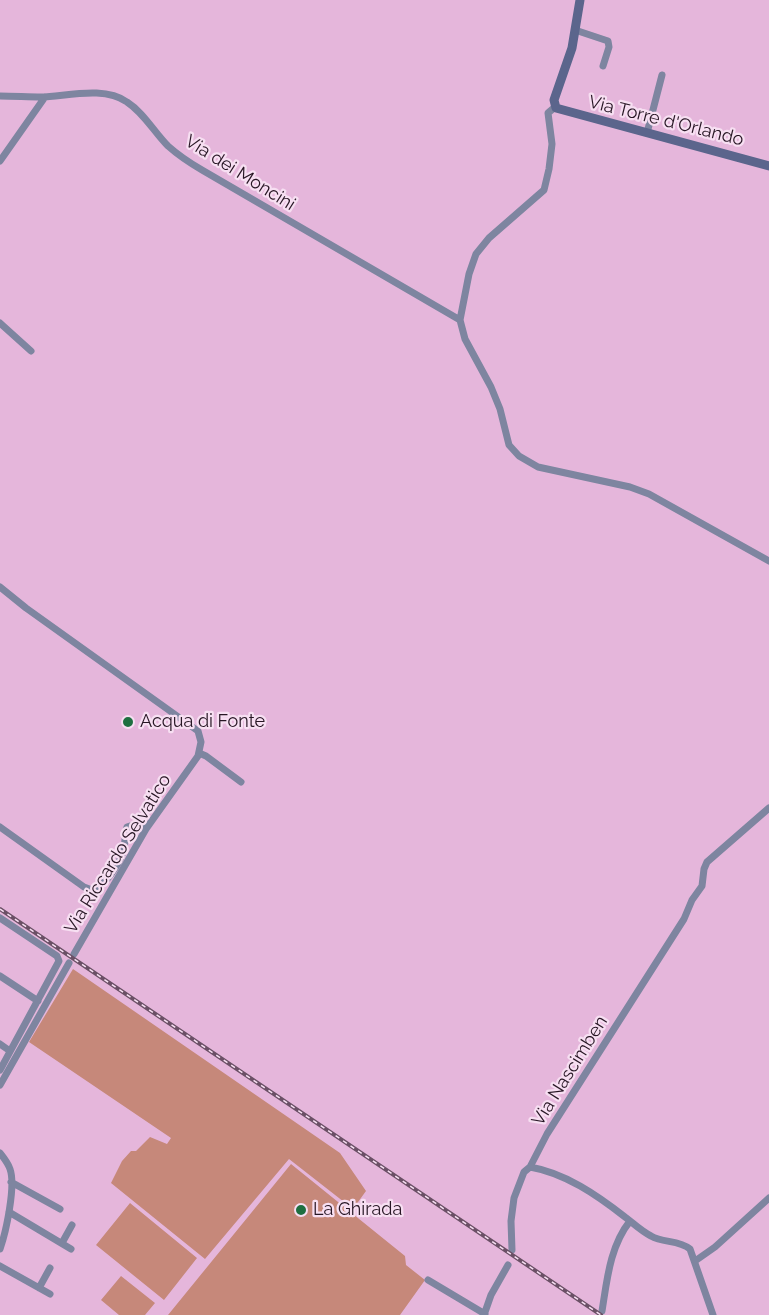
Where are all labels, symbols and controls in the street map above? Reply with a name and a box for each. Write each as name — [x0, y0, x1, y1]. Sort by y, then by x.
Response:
street label: Via Torre d'Orlando — [586, 91, 746, 151]
street label: Via dei Moncini — [181, 130, 299, 216]
place label: Acqua di Fonte — [140, 711, 265, 733]
marker: Acqua di Fonte — [121, 715, 135, 729]
street label: Via Riccardo Selvatico — [60, 770, 176, 938]
street label: Via Nascimben — [528, 1012, 612, 1130]
place label: La Ghirada — [313, 1199, 402, 1221]
marker: La Ghirada — [294, 1203, 308, 1217]

